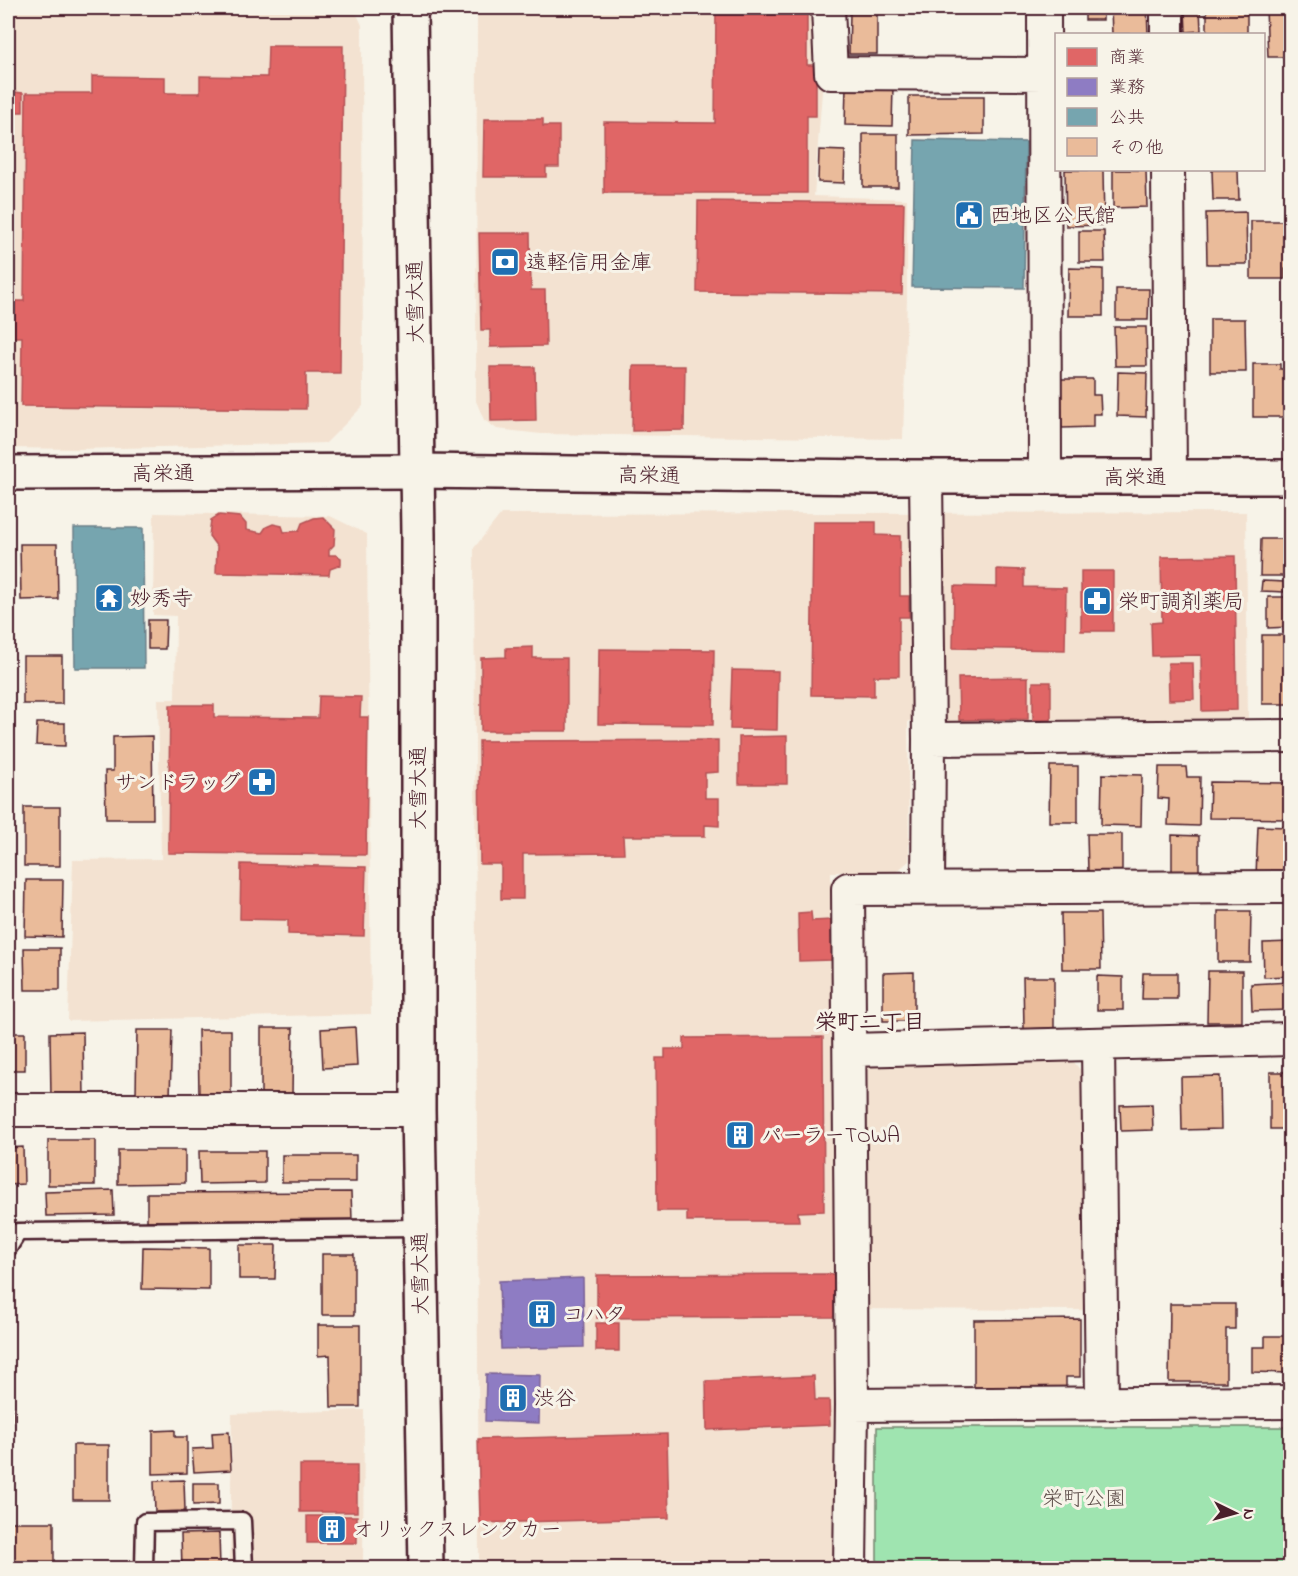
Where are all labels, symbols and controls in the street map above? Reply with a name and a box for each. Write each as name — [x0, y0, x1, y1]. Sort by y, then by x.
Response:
legend — [1055, 33, 1265, 171]
text: 商業 — [1109, 46, 1145, 72]
text: 業務 — [1109, 76, 1145, 102]
text: 公共 — [1109, 106, 1145, 132]
text: その他 — [1109, 136, 1163, 162]
public building icon: 西地区公民館 — [953, 199, 985, 231]
place label: 西地区公民館 — [990, 202, 1116, 232]
bank icon: 遠軽信用金庫 — [489, 246, 521, 278]
place label: 遠軽信用金庫 — [526, 249, 652, 279]
street label: 大雪大通 — [401, 260, 433, 344]
street label: 高栄通 — [132, 460, 195, 490]
street label: 高栄通 — [617, 461, 681, 493]
street label: 高栄通 — [1104, 464, 1167, 494]
temple icon: 妙秀寺 — [93, 582, 125, 614]
place label: 妙秀寺 — [130, 585, 193, 615]
pharmacy icon: 栄町調剤薬局 — [1081, 585, 1113, 617]
place label: 栄町調剤薬局 — [1118, 588, 1244, 618]
street label: 大雪大通 — [405, 746, 435, 830]
pharmacy icon: サンドラッグ — [246, 766, 278, 798]
place label: サンドラッグ — [115, 769, 241, 799]
district label: 栄町二丁目 — [815, 1008, 925, 1040]
building icon: パーラーTOWA — [724, 1119, 756, 1151]
place label: パーラーTOWA — [761, 1122, 900, 1152]
street label: 大雪大通 — [406, 1232, 438, 1316]
building icon: コハタ — [526, 1298, 558, 1330]
place label: コハタ — [563, 1301, 626, 1331]
building icon: 渋谷 — [497, 1382, 529, 1414]
place label: 渋谷 — [534, 1385, 576, 1415]
north arrow — [1205, 1483, 1265, 1543]
park label: 栄町公園 — [1042, 1485, 1126, 1515]
text: N — [1236, 1508, 1260, 1521]
building icon: オリックスレンタカー — [316, 1513, 348, 1545]
place label: オリックスレンタカー — [353, 1516, 562, 1546]

